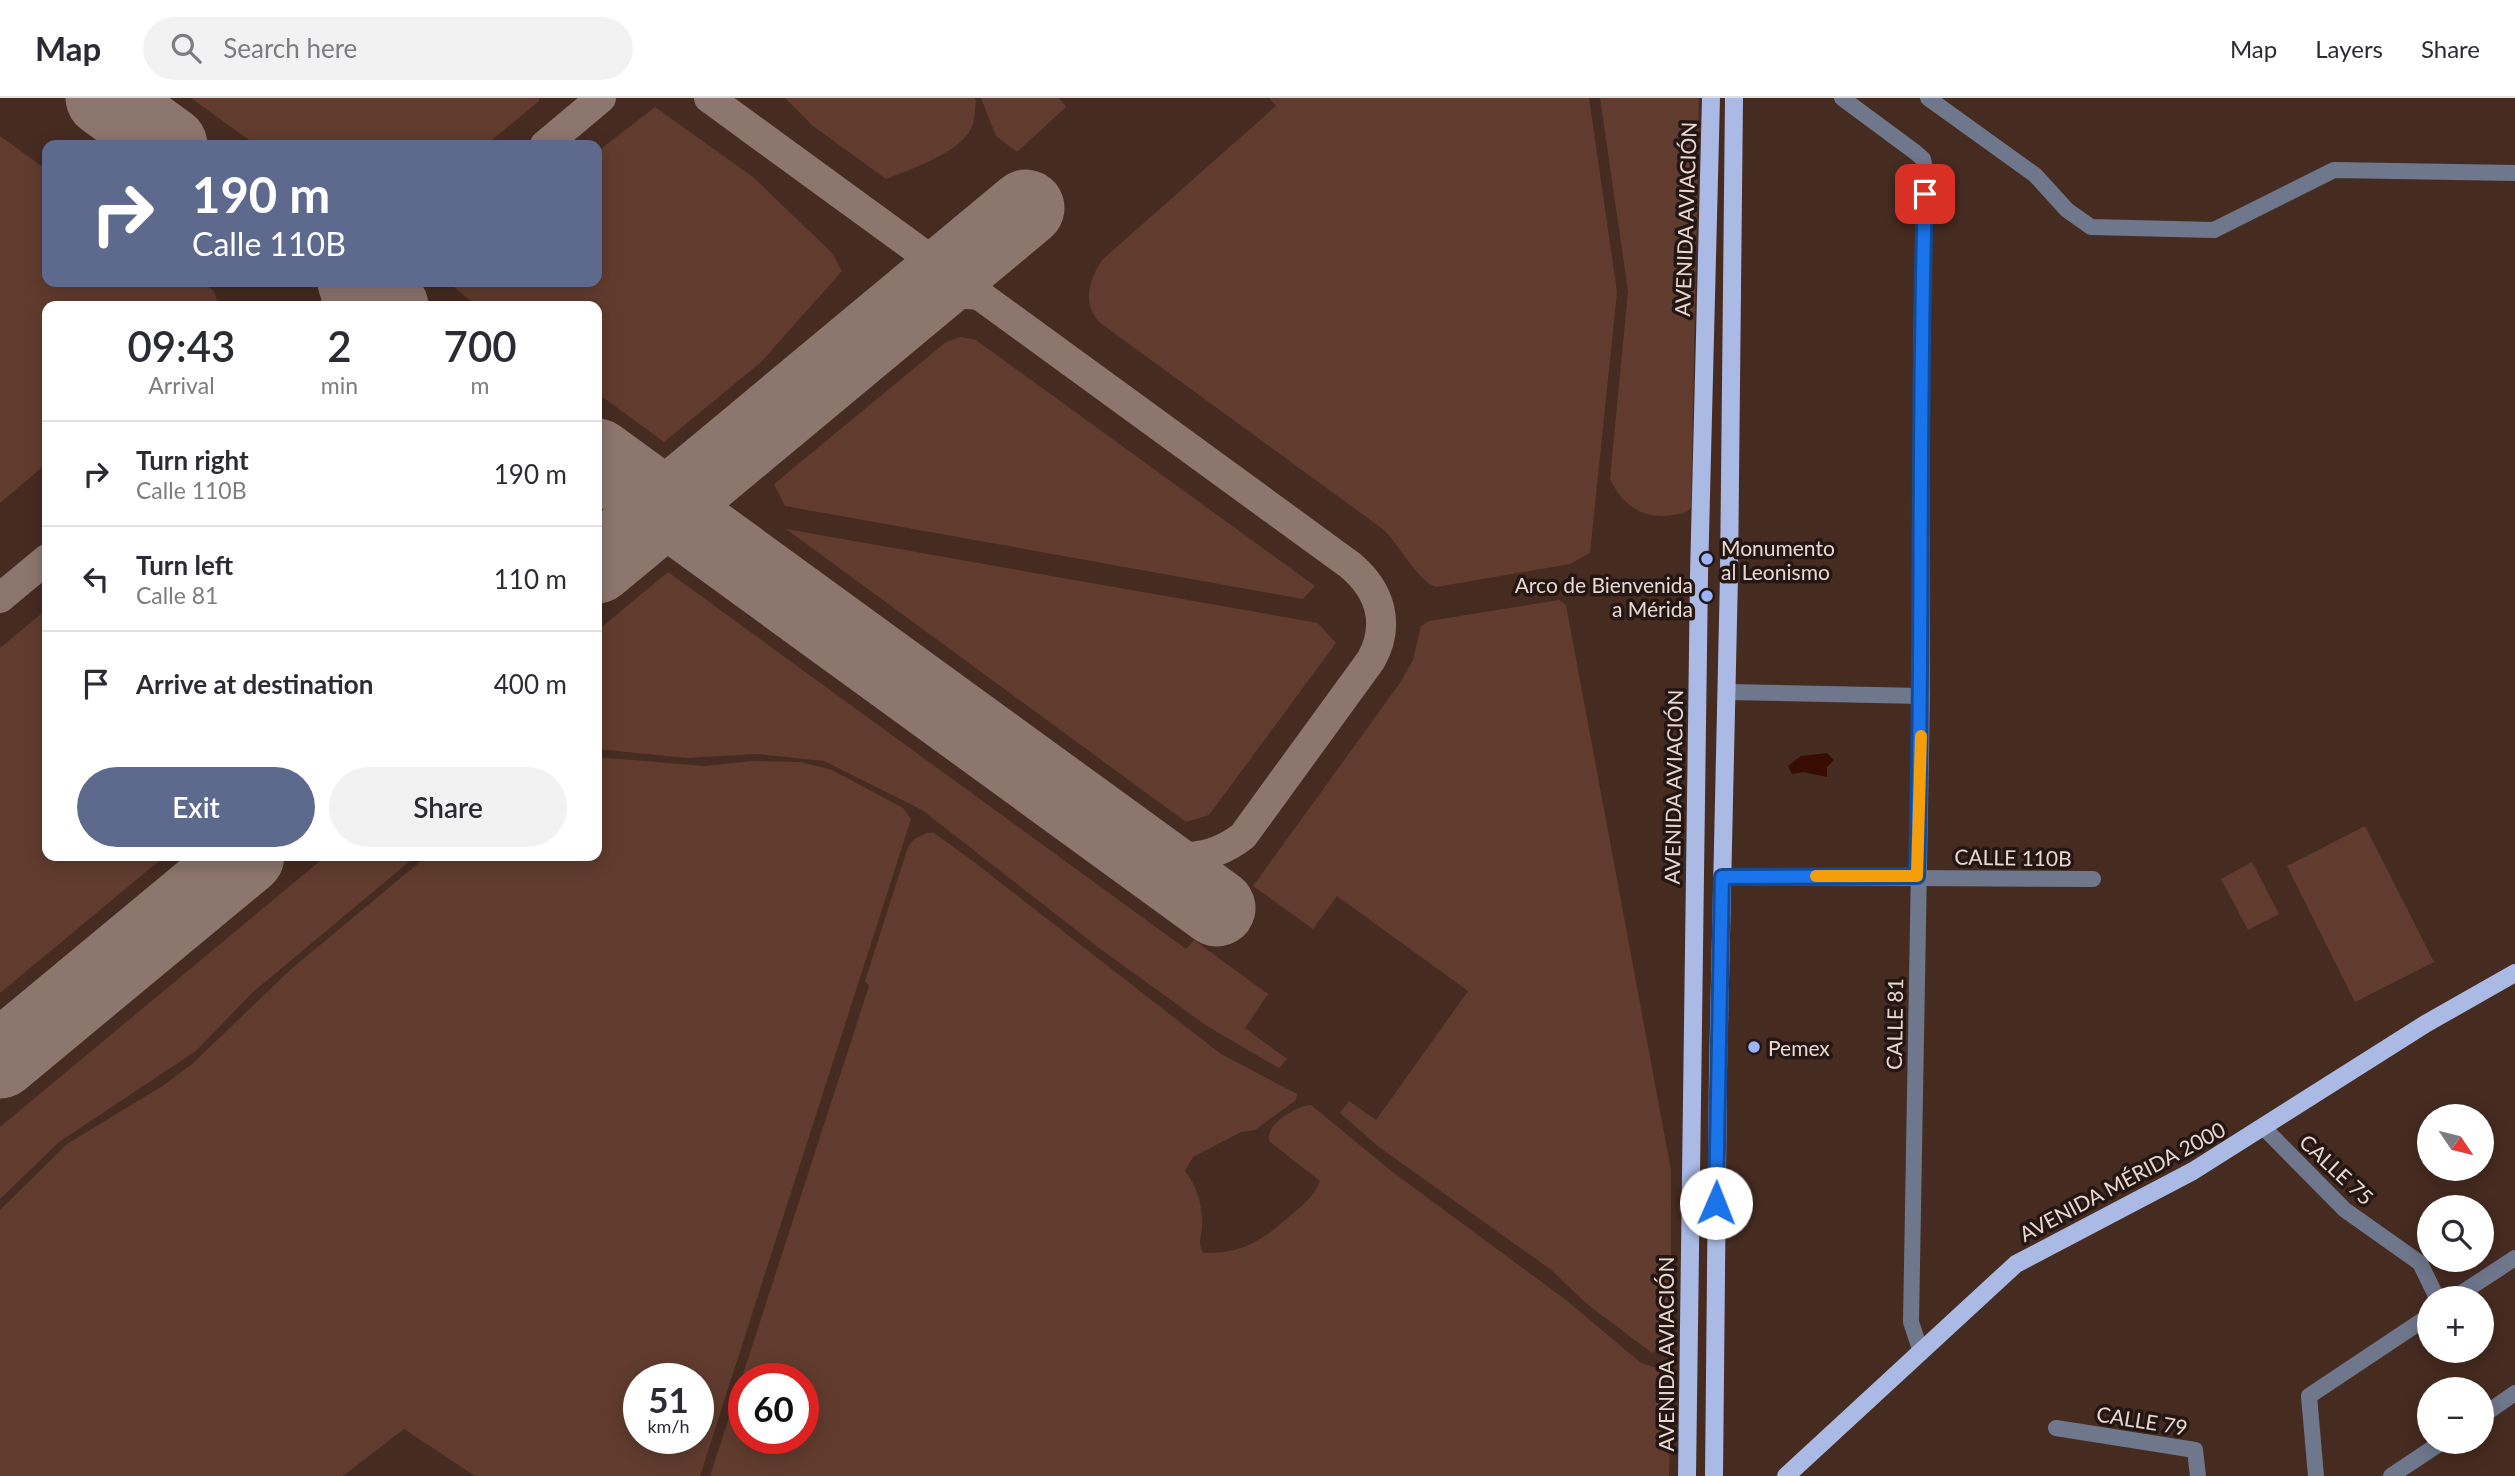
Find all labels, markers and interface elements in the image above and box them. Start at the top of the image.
search box [143,17,633,80]
text: Map [35,28,101,68]
icon: search [167,29,205,67]
text: Search here [223,32,357,64]
text: Map [2230,34,2277,63]
text: Layers [2315,34,2383,63]
text: Share [2421,34,2480,63]
street label: AVENIDA AVIACIÓN [1669,121,1701,317]
pin [1895,164,1955,224]
text: 190 m [192,165,330,223]
icon: right [77,168,168,259]
icon: arrive [1906,175,1944,213]
text: Calle 110B [192,224,346,263]
text: 09:43 [127,321,235,371]
text: 2 [327,321,352,371]
text: 700 [444,321,517,371]
text: Arrival [148,371,215,399]
text: min [321,371,358,399]
text: m [471,371,490,399]
text: Turn right [136,444,249,476]
icon: right [77,455,115,493]
text: 190 m [494,458,567,490]
text: Calle 110B [136,476,247,504]
place label: Monumento al Leonismo [1721,535,1835,584]
text: Turn left [136,549,233,581]
marker: Monumento al Leonismo [1699,551,1715,567]
icon: left [77,560,115,598]
text: 110 m [494,563,567,595]
place label: Arco de Bienvenida a Mérida [1515,572,1693,621]
text: Calle 81 [136,581,218,609]
marker: Arco de Bienvenida a Mérida [1699,588,1715,604]
icon: arrive [77,665,115,703]
text: Arrive at destination [136,668,373,700]
text: 400 m [494,668,567,700]
street label: AVENIDA AVIACIÓN [1659,689,1687,885]
button: Exit [77,767,315,847]
button: Share [329,767,567,847]
street label: CALLE 110B [1954,843,2072,871]
street label: CALLE 81 [1881,978,1907,1070]
place label: Pemex [1768,1035,1830,1060]
marker: Pemex [1746,1039,1762,1055]
north arrow [2417,1104,2494,1181]
map controls [2417,1104,2494,1454]
street label: AVENIDA MÉRIDA 2000 [2015,1116,2229,1246]
street label: CALLE 75 [2295,1129,2379,1209]
position arrow [1679,1166,1753,1240]
button: search [2417,1195,2494,1272]
street label: AVENIDA AVIACIÓN [1653,1257,1678,1451]
button: + [2417,1286,2494,1363]
speed limit sign: 60 [728,1363,819,1454]
button: − [2417,1377,2494,1454]
text: 51 [648,1378,689,1420]
street label: CALLE 79 [2095,1400,2189,1440]
text: km/h [647,1415,690,1437]

